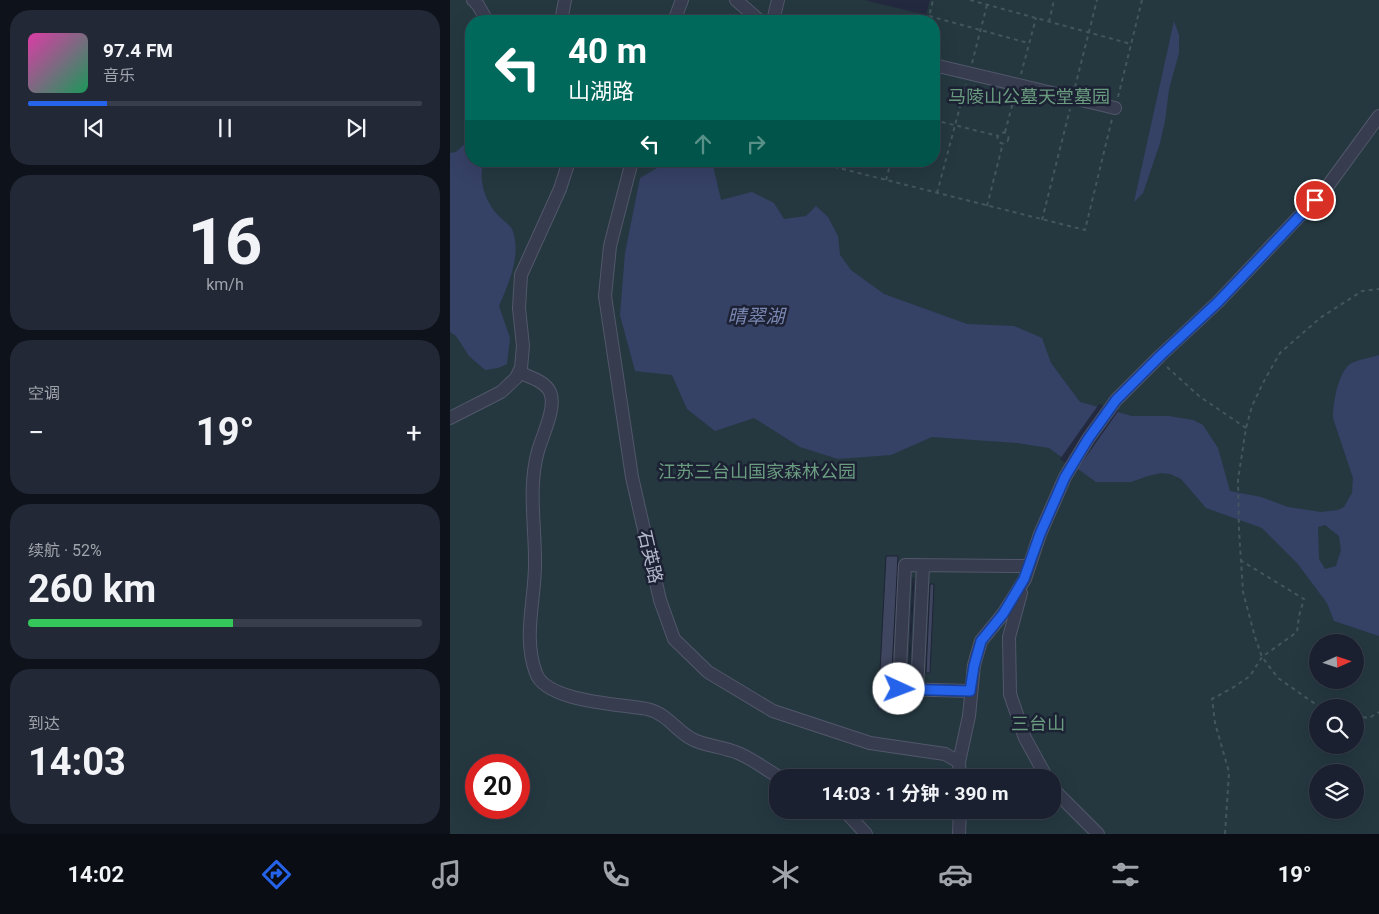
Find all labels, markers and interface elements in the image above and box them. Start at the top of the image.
text: 40 m [568,31,647,72]
icon: left [485,35,550,100]
text: 97.4 FM [103,39,173,62]
text: 音乐 [103,66,135,85]
text: 山湖路 [568,79,634,104]
park label: 马陵山公墓天堂墓园 [948,86,1110,107]
icon: previous [80,114,108,142]
icon: pause [211,114,239,142]
icon: next [342,114,370,142]
icon: left [636,130,664,158]
icon: ahead [689,130,717,158]
icon: right [742,130,770,158]
pin [1294,179,1336,221]
icon: arrive [1301,186,1329,214]
text: 16 [188,204,262,280]
text: km/h [206,275,244,294]
water label: 晴翠湖 [727,305,787,328]
text: 空调 [28,384,60,403]
text: 19° [196,410,254,454]
text: − [28,416,44,449]
text: + [406,416,422,449]
park label: 江苏三台山国家森林公园 [658,461,856,482]
street label: 石英路 [634,528,667,586]
text: 续航 · 52% [28,541,102,560]
text: 260 km [28,567,156,611]
north arrow [1309,634,1364,689]
map controls [1309,634,1364,819]
position arrow [872,662,924,714]
button: search [1309,699,1364,754]
park label: 三台山 [1011,713,1065,734]
text: 到达 [28,714,60,733]
text: 14:03 [28,740,126,784]
speed limit sign: 20 [465,754,530,819]
button: layers [1309,764,1364,819]
text: 14:03 · 1 分钟 · 390 m [822,782,1008,805]
icon: directions [259,857,294,892]
icon: music [429,857,464,892]
icon: phone [598,857,633,892]
icon: climate [768,857,803,892]
icon: car [938,857,973,892]
icon: filters [1108,857,1143,892]
text: 14:02 [67,862,124,887]
text: 19° [1278,862,1311,887]

